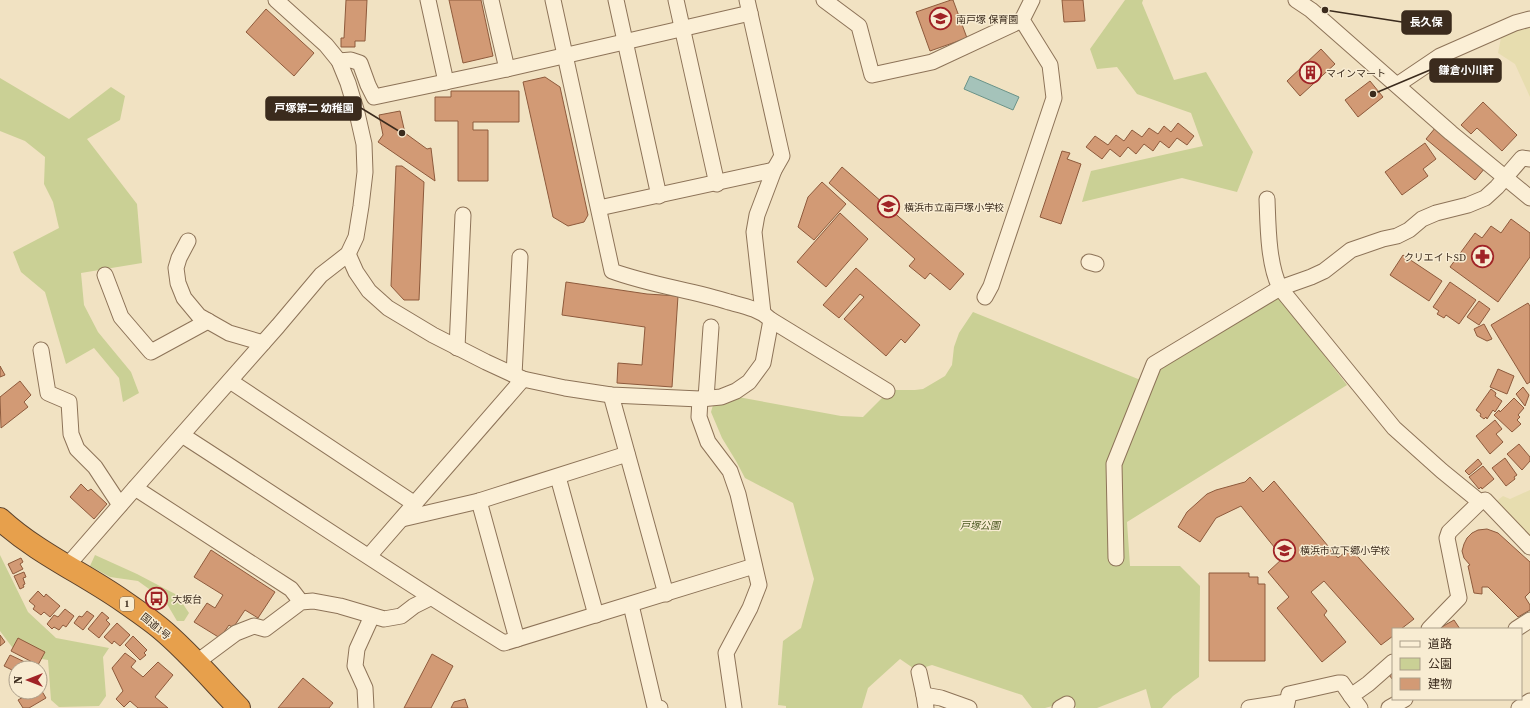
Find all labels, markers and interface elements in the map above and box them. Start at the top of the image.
school or university icon: 南戸塚 保育園 [928,6,954,32]
callout: 長久保 [1402,11,1451,34]
place label: 南戸塚 保育園 [956,13,1018,26]
text: 長久保 [1410,15,1443,30]
callout: 鎌倉小川軒 [1430,59,1501,82]
building icon: マインマート [1298,60,1324,86]
text: 鎌倉小川軒 [1439,63,1494,78]
place label: マインマート [1326,67,1386,80]
callout: 戸塚第二 幼稚園 [266,97,361,120]
text: 戸塚第二 幼稚園 [274,101,354,116]
school or university icon: 横浜市立南戸塚小学校 [876,194,902,220]
place label: 横浜市立南戸塚小学校 [904,201,1004,214]
pharmacy icon: クリエイトSD [1469,244,1495,270]
place label: クリエイトSD [1404,251,1466,264]
park label: 戸塚公園 [960,519,1002,532]
school or university icon: 横浜市立下郷小学校 [1271,537,1297,563]
place label: 横浜市立下郷小学校 [1300,544,1390,557]
bus stop icon: 大坂台 [143,586,169,612]
place label: 大坂台 [172,593,202,606]
road number: 1 [120,597,134,611]
street label: 国道1号 [138,610,173,642]
legend [1392,628,1522,700]
text: 道路 [1428,636,1452,652]
text: 公園 [1428,656,1452,672]
north arrow [8,660,48,700]
text: N [11,676,26,684]
text: 建物 [1428,676,1452,692]

